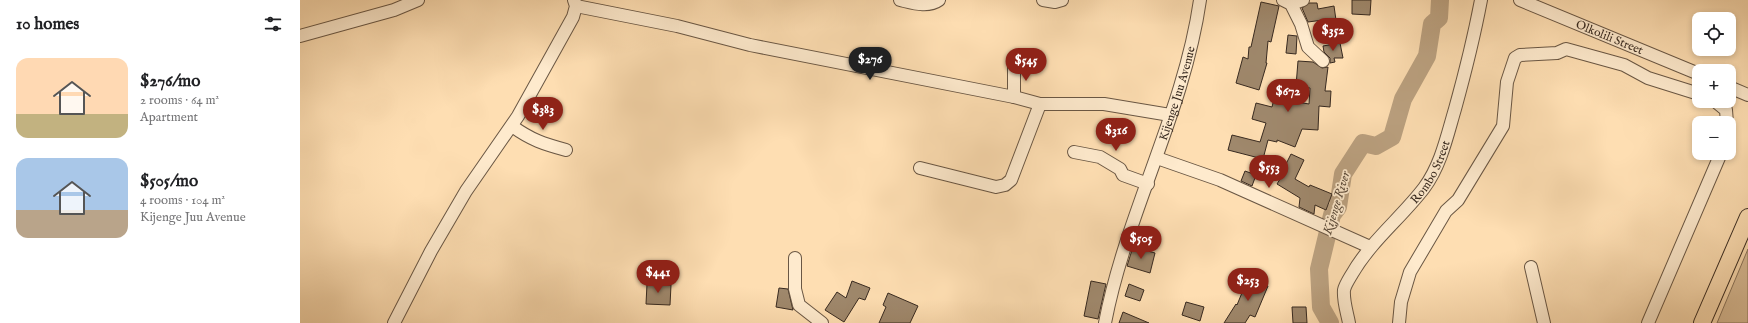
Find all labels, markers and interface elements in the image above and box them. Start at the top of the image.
map controls [1692,12,1736,160]
button: locate [1692,12,1736,56]
icon: filters [262,13,284,35]
text: 10 homes [16,14,79,35]
street label: Olkolili Street [1574,16,1646,58]
pin: $352 [1309,18,1357,52]
text: $352 [1322,22,1344,39]
street label: Kijenge Juu Avenue [1155,44,1198,142]
pin: $276 [846,47,894,81]
pin: $545 [1002,48,1050,82]
text: $276 [858,51,882,68]
text: $545 [1015,52,1037,69]
button: + [1692,64,1736,108]
text: $276/mo [140,71,200,92]
icon: home [48,74,96,122]
pin: $672 [1264,79,1312,113]
text: $672 [1276,83,1300,100]
text: 2 rooms · 64 m² [140,92,219,109]
pin: $383 [519,97,567,131]
text: $383 [532,101,554,118]
text: Apartment [140,109,198,126]
button: − [1692,116,1736,160]
pin: $316 [1092,118,1140,152]
text: $316 [1105,122,1127,139]
street label: Rombo Street [1407,139,1453,207]
pin: $553 [1245,155,1293,189]
text: $553 [1258,159,1280,176]
water label: Kijenge River [1319,169,1356,238]
text: $505/mo [140,171,198,192]
icon: home [48,174,96,222]
text: 4 rooms · 104 m² [140,192,225,209]
text: Kijenge Juu Avenue [140,209,246,226]
pin: $505 [1117,226,1165,260]
text: $505 [1130,230,1152,247]
pin: $441 [634,260,682,294]
text: $441 [646,264,670,281]
pin: $253 [1224,268,1272,302]
text: $253 [1237,272,1259,289]

